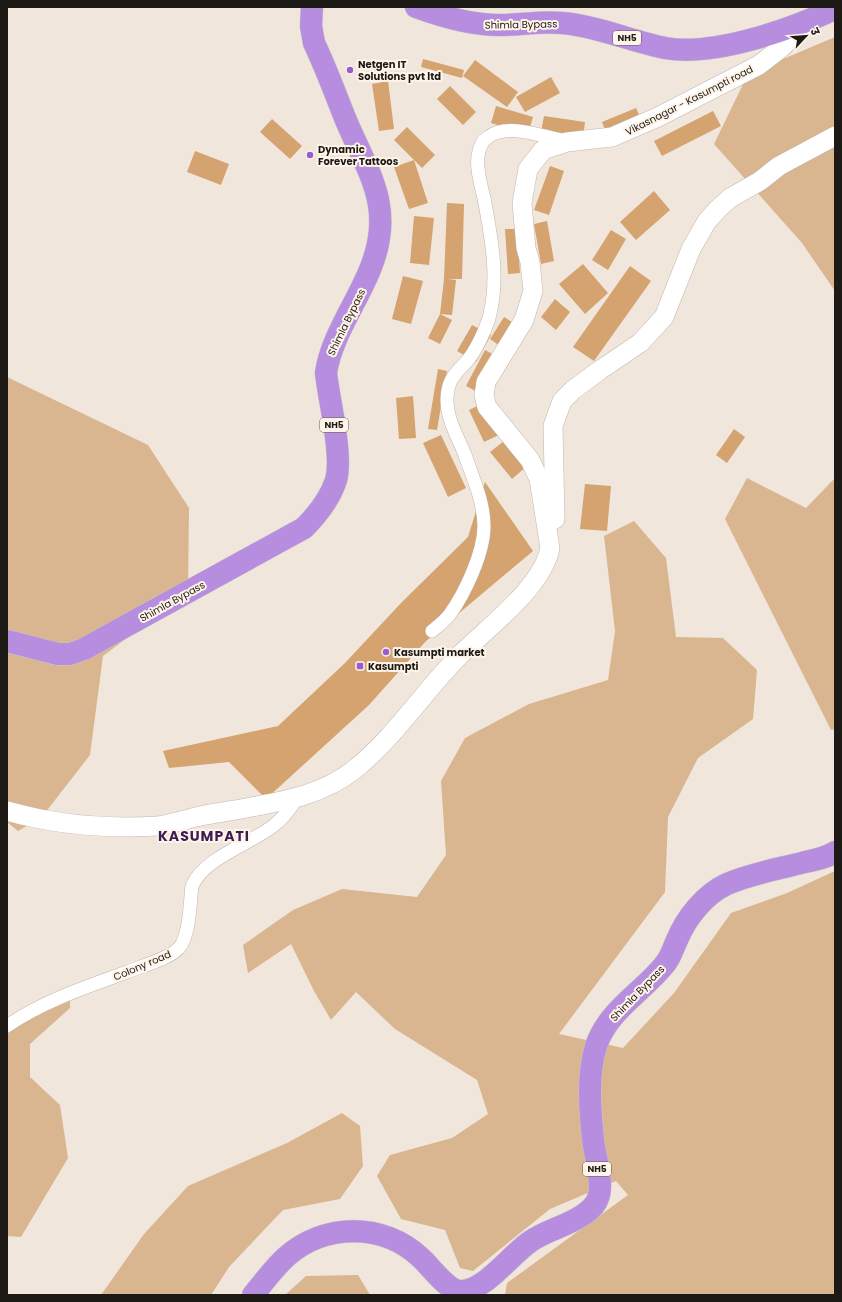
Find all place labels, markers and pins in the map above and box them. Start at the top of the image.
place label: Netgen IT Solutions pvt ltd [358,57,441,84]
marker: Netgen IT Solutions pvt ltd [345,65,355,75]
place label: Dynamic Forever Tattoos [318,142,399,169]
marker: Dynamic Forever Tattoos [305,150,315,160]
place label: Kasumpti market [394,645,485,660]
marker: Kasumpti market [381,647,391,657]
place label: Kasumpti [368,659,419,674]
marker: Kasumpti [355,661,365,671]

